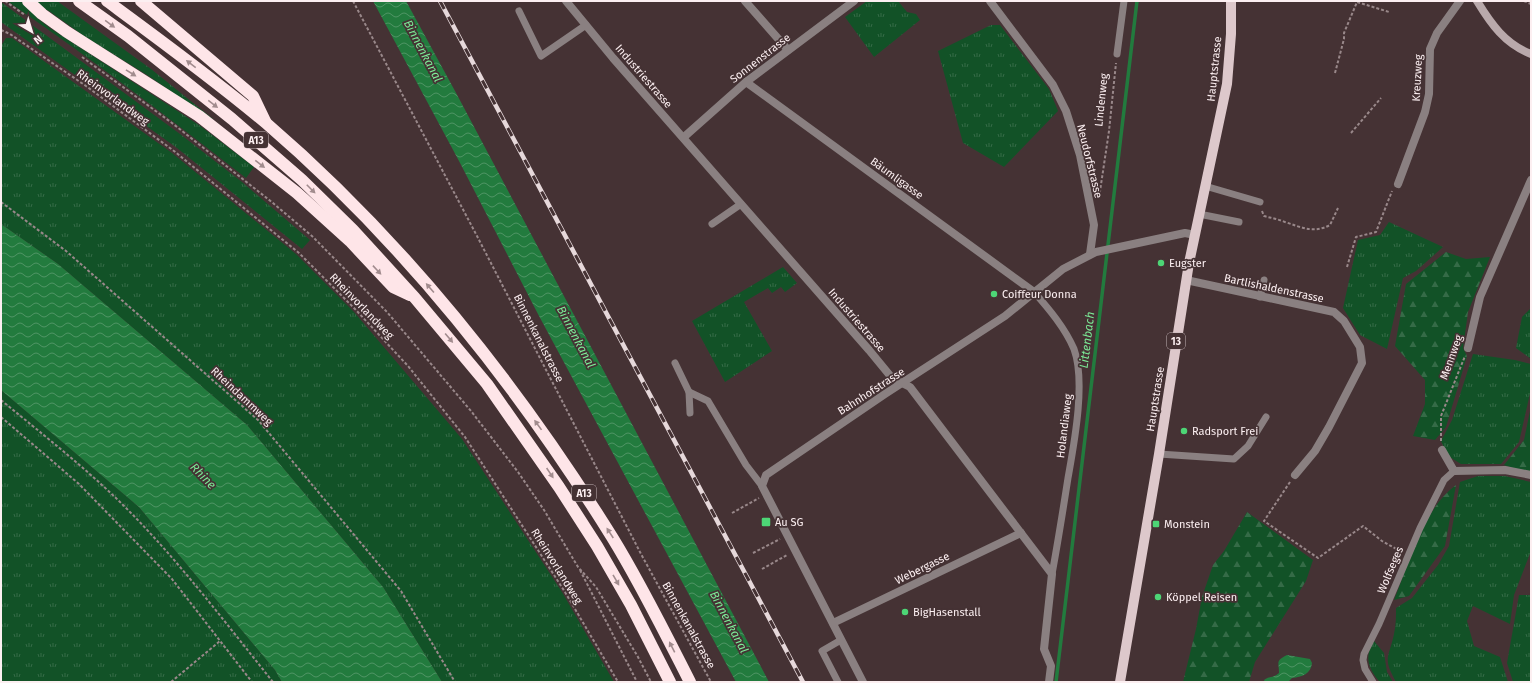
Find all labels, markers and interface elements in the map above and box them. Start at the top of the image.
north arrow [12,12,52,52]
water label: Binnenkanal [401,18,445,84]
one-way arrow [105,20,116,28]
street label: Sonnenstrasse [728,31,793,86]
text: N [31,32,45,47]
street label: Hauptstrasse [1205,36,1224,102]
street label: Industriestrasse [612,42,675,111]
street label: Kreuzweg [1410,54,1425,102]
one-way arrow [185,60,196,68]
street label: Rheinvorlandweg [74,67,152,128]
one-way arrow [126,70,137,77]
street label: Lindenweg [1092,72,1111,127]
one-way arrow [207,99,218,108]
street label: Neudorfstrasse [1074,123,1105,199]
road number: A13 [244,132,268,148]
street label: Bäumligasse [868,155,926,202]
one-way arrow [255,160,266,169]
one-way arrow [306,184,316,194]
place label: Eugster [1169,257,1207,270]
marker: Eugster [1156,258,1166,268]
one-way arrow [372,265,381,275]
street label: Rheinvorlandweg [327,271,397,342]
street label: Bartlishaldenstrasse [1223,272,1325,305]
one-way arrow [426,284,435,293]
street label: Industriestrasse [825,286,888,355]
place label: Coiffeur Donna [1002,288,1077,301]
marker: Coiffeur Donna [989,289,999,299]
street label: Binnenkanalstrasse [511,292,566,384]
water label: Binnenkanal [554,304,598,370]
water label: Littenbach [1077,311,1097,369]
one-way arrow [445,333,454,344]
road number: 13 [1167,333,1185,349]
street label: Mennweg [1437,333,1466,381]
street label: Rheindammweg [208,364,275,428]
street label: Bahnhofstrasse [835,365,907,418]
street label: Hauptstrasse [1144,366,1167,432]
street label: Holandiaweg [1054,393,1075,459]
one-way arrow [534,420,542,431]
place label: Radsport Frei [1192,425,1258,438]
marker: Radsport Frei [1179,426,1189,436]
water label: Rhine [187,460,219,492]
one-way arrow [546,468,554,479]
road number: A13 [572,485,596,501]
marker: Au SG [760,516,772,528]
place label: Au SG [775,516,804,529]
place label: Monstein [1164,518,1210,531]
marker: Monstein [1151,519,1161,529]
street label: Rheinvorlandweg [528,526,585,607]
one-way arrow [606,528,614,538]
street label: Wolfseges [1375,545,1406,596]
street label: Webergasse [893,550,952,587]
one-way arrow [613,574,620,586]
street label: Binnenkanalstrasse [659,580,718,671]
water label: Binnenkanal [707,589,751,655]
place label: Köppel Reisen [1166,591,1237,604]
marker: Köppel Reisen [1153,592,1163,602]
place label: BigHasenstall [913,606,981,619]
marker: BigHasenstall [900,607,910,617]
one-way arrow [669,642,675,653]

